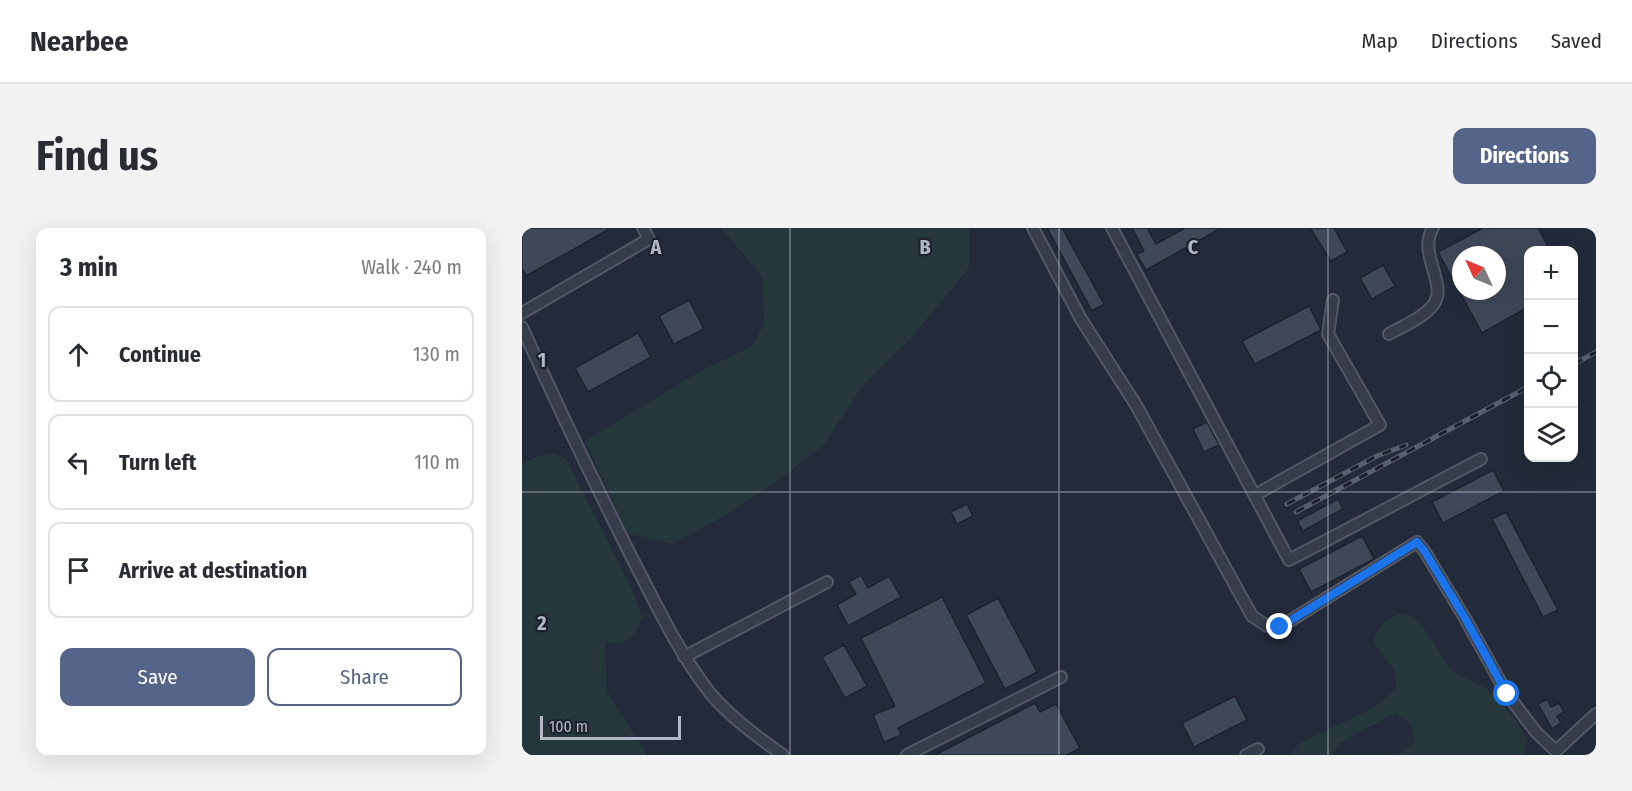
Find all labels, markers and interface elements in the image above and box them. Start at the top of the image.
text: Nearbee [30,25,129,58]
text: Map [1361,28,1398,54]
text: Directions [1431,28,1518,54]
text: Saved [1551,28,1602,54]
button: Directions [1453,128,1596,184]
text: Find us [36,131,158,181]
text: A [650,235,663,259]
text: B [919,235,931,259]
text: C [1188,235,1199,259]
north arrow [1452,246,1506,300]
map controls [1524,246,1578,462]
button: + [1524,246,1578,300]
text: 3 min [60,252,118,283]
text: Walk · 240 m [361,255,462,279]
button: − [1524,300,1578,354]
icon: ahead [62,338,95,371]
text: Continue [119,341,201,368]
text: 130 m [413,342,460,366]
text: 1 [538,348,546,372]
button: locate [1524,354,1578,408]
button: layers [1524,408,1578,462]
icon: left [62,446,95,479]
text: Turn left [119,449,197,476]
text: 110 m [414,450,460,474]
icon: arrive [62,554,95,587]
text: Arrive at destination [119,557,307,584]
text: 2 [536,611,547,635]
route end [1266,613,1292,639]
button: Save [60,648,255,706]
button: Share [267,648,462,706]
route start [1493,680,1519,706]
scale bar [540,713,681,741]
text: 100 m [549,717,588,736]

